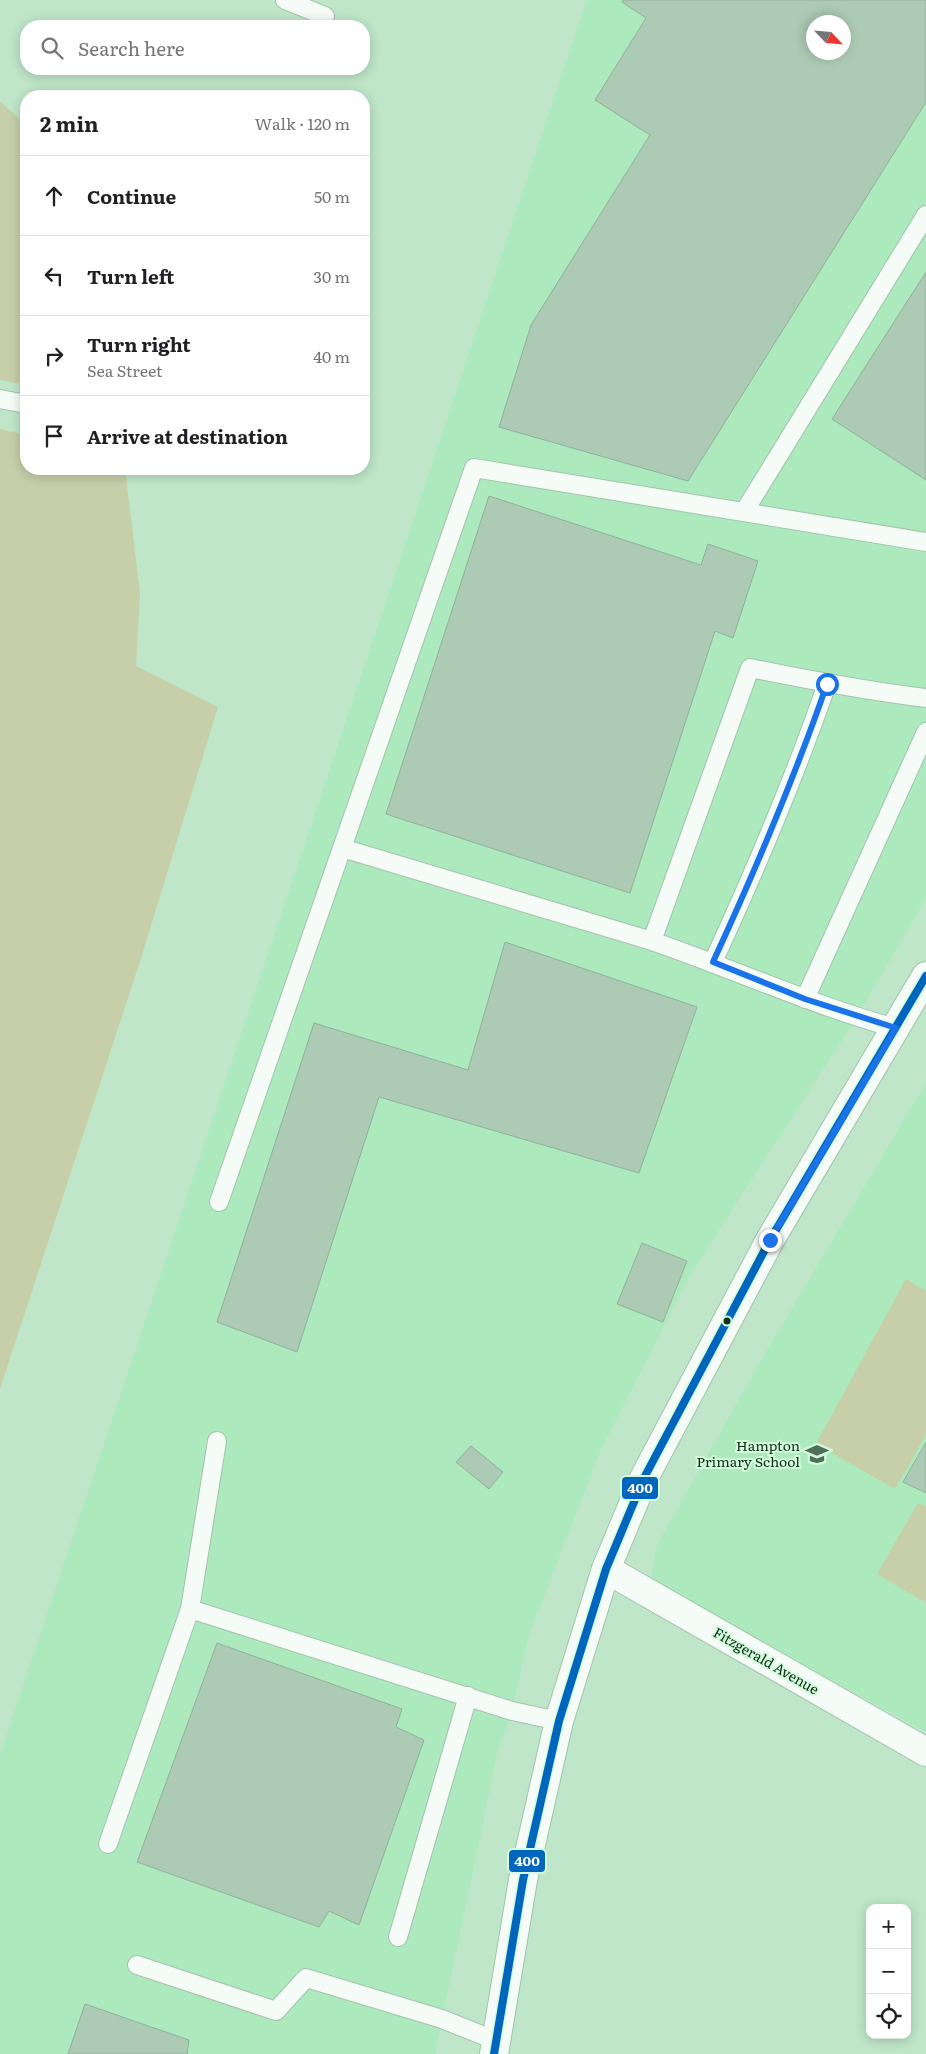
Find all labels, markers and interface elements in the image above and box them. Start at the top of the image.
north arrow [806,15,851,60]
search box [20,20,370,75]
icon: search [38,34,66,62]
text: Search here [78,34,185,62]
text: 2 min [40,107,99,138]
text: Walk · 120 m [255,111,350,135]
icon: ahead [40,182,68,210]
text: Continue [87,182,176,210]
text: 50 m [314,184,350,208]
icon: left [40,262,68,290]
text: Turn left [87,262,174,290]
text: 30 m [313,264,350,288]
text: Turn right [87,330,191,358]
icon: right [40,342,68,370]
text: 40 m [313,344,350,368]
text: Sea Street [87,358,162,382]
icon: arrive [40,422,68,450]
text: Arrive at destination [87,422,288,450]
route start [816,673,839,696]
route end [759,1229,782,1252]
unlabelled marker [722,1316,732,1326]
place label: Hampton Primary School [696,1435,800,1471]
school or university icon: Hampton Primary School [804,1441,830,1467]
line badge: 400 [621,1476,659,1500]
text: 400 [627,1477,653,1497]
street label: Fitzgerald Avenue [710,1622,823,1699]
line badge: 400 [508,1849,546,1873]
text: 400 [514,1850,540,1870]
map controls [866,1904,911,2039]
button: + [866,1904,911,1949]
button: − [866,1949,911,1994]
button: locate [866,1994,911,2039]

